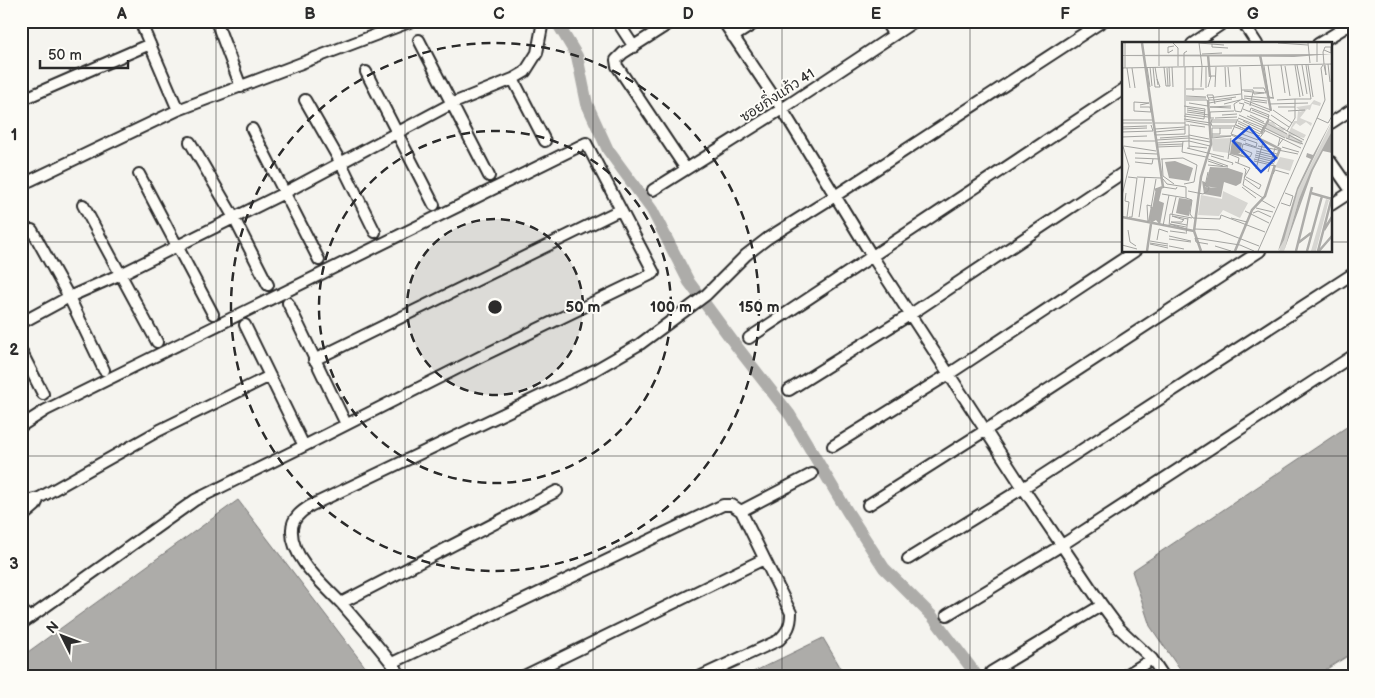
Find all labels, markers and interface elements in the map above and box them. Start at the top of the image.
text: A [116,5,127,24]
text: B [304,5,316,24]
text: C [493,5,505,24]
text: D [682,5,694,24]
text: E [871,5,881,24]
text: F [1060,5,1070,24]
text: G [1247,5,1259,24]
scale bar [40,38,128,70]
inset map [1122,42,1332,252]
text: 50 m [48,46,82,65]
street label: ซอยกิ่งแก้ว 41 [734,61,818,126]
text: 1 [11,126,17,145]
centre of rings [486,298,504,316]
text: 50 m [566,298,601,317]
text: 100 m [650,298,692,317]
text: 150 m [738,298,780,317]
text: 2 [9,341,19,360]
text: 3 [9,555,19,574]
north arrow [38,610,88,660]
text: N [43,618,63,637]

